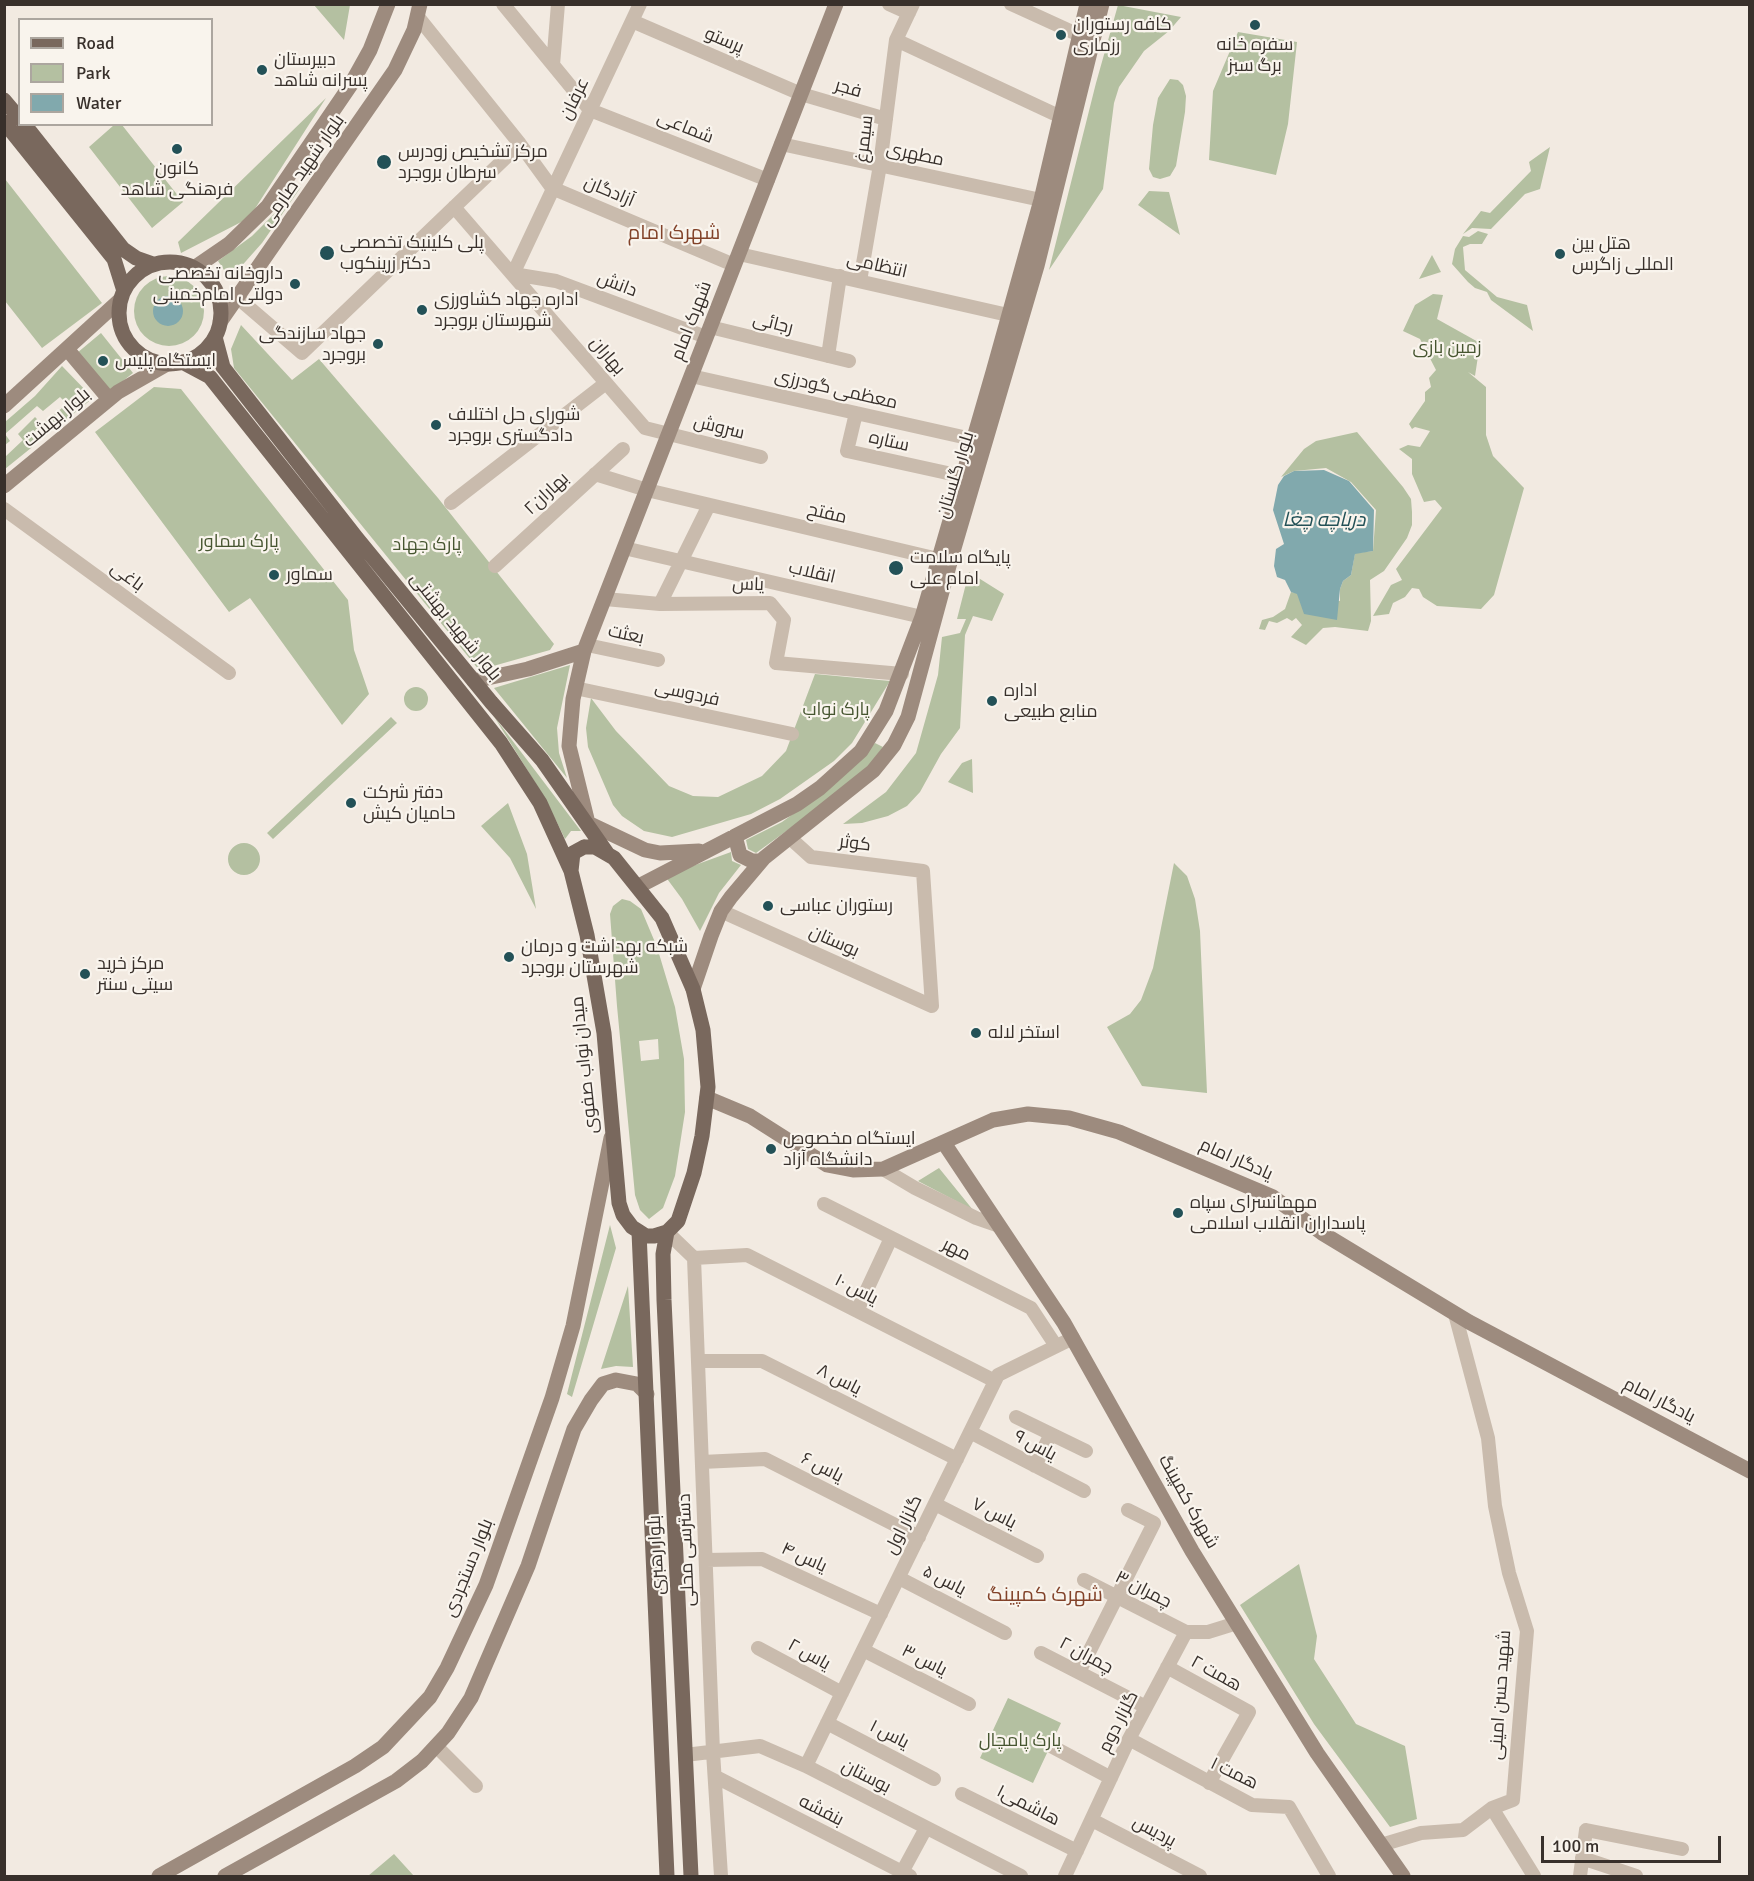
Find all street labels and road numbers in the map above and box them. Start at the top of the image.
street label: پرستو [701,23,747,59]
street label: عرفان [556,74,594,124]
street label: فجر [832,75,864,103]
street label: شماعی [654,107,716,149]
street label: بلوار شهید صارمی [256,111,350,231]
street label: سیمرغ [851,114,879,164]
street label: مطهری [884,138,946,172]
street label: آزادگان [581,172,637,212]
street label: انتظامی [845,249,909,283]
street label: دانش [594,268,640,302]
street label: شهرک امام [667,278,717,364]
street label: رجائی [751,309,795,339]
street label: بهاران [585,332,629,380]
street label: معظمی گودرزی [773,365,899,415]
street label: بلوار بهشت [19,384,95,452]
street label: سروش [691,411,747,445]
street label: ستاره [867,427,911,457]
street label: بلوار گلستان [933,429,979,521]
street label: بهاران۲ [520,468,574,520]
street label: مفتح [805,499,849,529]
street label: باغی [106,557,148,597]
street label: انقلاب [786,557,838,589]
street label: بلوار شهید بهشتی [405,568,505,686]
street label: یاس [732,574,764,596]
street label: بعثت [606,621,646,649]
street label: فردوسی [653,677,721,711]
street label: کوثر [838,831,872,857]
street label: بوستان [806,921,862,963]
street label: میدان نواب صفوی [567,995,603,1135]
street label: یادگار امام [1196,1134,1276,1186]
street label: مهر [938,1234,974,1266]
street label: یاس ۱۰ [831,1270,881,1310]
street label: یاس ۸ [813,1360,865,1400]
street label: یادگار امام [1619,1374,1699,1428]
street label: یاس ۹ [1010,1426,1060,1466]
street label: یاس ۶ [797,1448,847,1488]
street label: شهرک کمپینگ [1153,1451,1223,1553]
street label: گلزار اول [880,1492,928,1558]
street label: دسترسی محلی [674,1493,700,1607]
street label: یاس ۷ [968,1494,1020,1534]
street label: بلوار رهبری [644,1514,670,1596]
street label: بلوار دستجردی [439,1516,499,1620]
street label: یاس ۴ [778,1538,830,1578]
street label: یاس ۵ [919,1561,969,1601]
street label: چمران ۳ [1111,1567,1175,1613]
street label: شهید حسن امینی [1486,1629,1516,1761]
street label: چمران ۲ [1055,1633,1117,1679]
street label: یاس ۲ [784,1635,834,1675]
street label: یاس ۳ [898,1640,950,1682]
street label: همت ۲ [1187,1651,1245,1697]
street label: گلزار دوم [1094,1688,1144,1756]
street label: یاس ۱ [866,1716,912,1754]
street label: همت ۱ [1206,1753,1262,1795]
street label: بوستان [838,1755,894,1799]
street label: هاشمی۱ [993,1781,1063,1831]
street label: بنفشه [795,1791,847,1831]
street label: پردیس [1129,1812,1179,1852]

